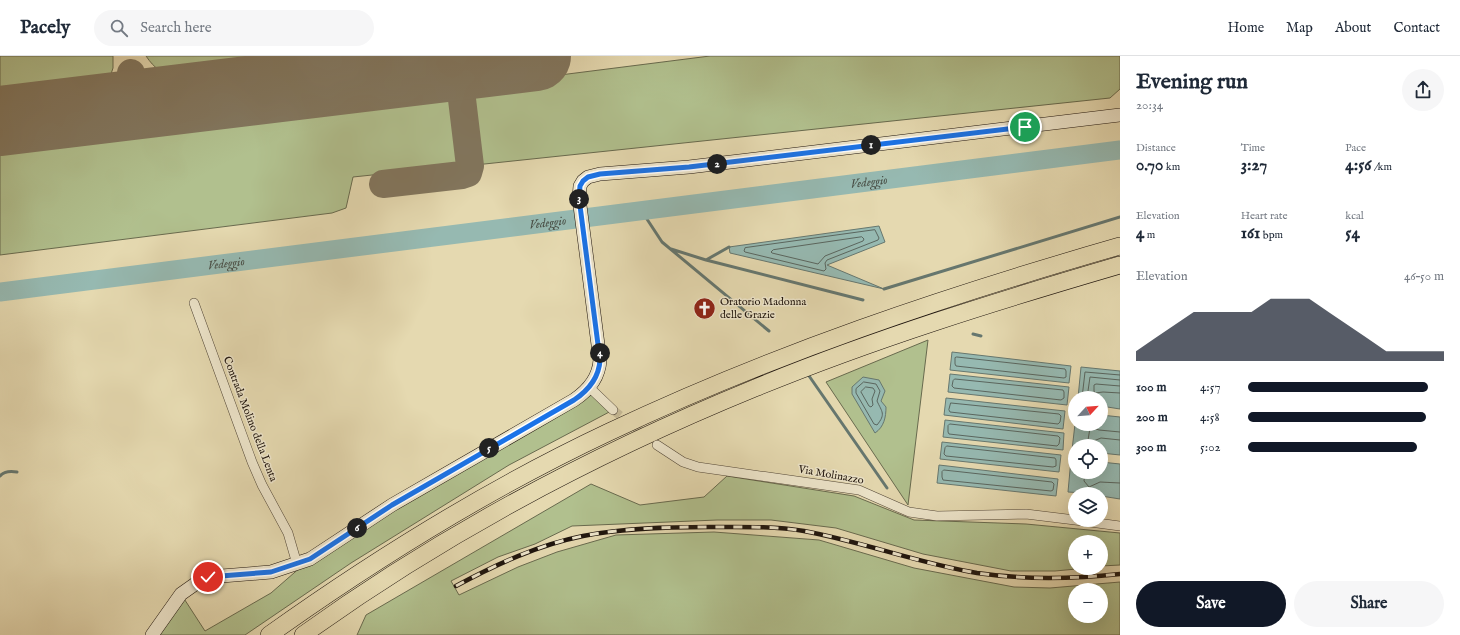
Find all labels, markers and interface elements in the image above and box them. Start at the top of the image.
search box [94,10,374,46]
text: Pacely [20,16,70,40]
icon: search [108,17,130,39]
text: Search here [140,18,212,37]
text: Home [1228,19,1264,37]
text: Map [1286,19,1313,37]
text: About [1335,19,1371,37]
text: Contact [1393,19,1440,37]
text: Evening run [1136,68,1248,96]
button: share [1402,69,1444,111]
text: 20:34 [1136,97,1163,114]
pin [1008,110,1042,144]
icon: arrive [1014,116,1036,138]
pin: 1 [861,135,881,155]
text: 1 [869,138,873,152]
text: Distance [1136,141,1176,155]
text: Time [1241,141,1265,155]
text: Pace [1345,141,1366,155]
pin: 2 [707,154,727,174]
text: 0.70 [1136,155,1163,176]
text: 3:27 [1241,155,1267,176]
text: 4:56 [1345,155,1371,176]
text: 2 [714,157,720,171]
text: km [1163,160,1180,174]
text: /km [1371,160,1392,174]
water label: Vedeggio [850,172,888,192]
pin: 3 [569,189,589,209]
text: 3 [577,192,581,206]
text: Elevation [1136,209,1180,223]
text: Heart rate [1241,209,1288,223]
text: kcal [1345,209,1364,223]
water label: Vedeggio [528,213,567,232]
text: 4 [1136,223,1144,244]
text: 161 [1241,223,1260,244]
text: 54 [1345,223,1360,244]
text: m [1144,228,1155,242]
text: bpm [1260,228,1283,242]
water label: Vedeggio [207,254,246,273]
text: Elevation [1136,268,1188,285]
text: 46–50 m [1404,268,1444,285]
church icon: Oratorio Madonna delle Grazie [691,295,717,321]
place label: Oratorio Madonna delle Grazie [720,295,806,322]
pin: 4 [590,343,610,363]
text: 4 [597,346,603,360]
street label: Contrada Molino della Lenta [220,354,280,484]
text: 100 m [1136,379,1166,396]
text: 4:57 [1200,379,1221,396]
north arrow [1068,391,1108,431]
map controls [1068,391,1108,623]
text: 200 m [1136,409,1168,426]
text: 4:58 [1200,409,1220,426]
pin: 5 [479,438,499,458]
button: locate [1068,439,1108,479]
text: 300 m [1136,439,1167,456]
text: 5:02 [1200,439,1221,456]
text: 5 [487,441,491,455]
street label: Via Molinazzo [796,462,865,488]
button: layers [1068,487,1108,527]
pin: 6 [347,518,367,538]
text: 6 [355,521,359,535]
button: + [1068,535,1108,575]
pin [191,560,225,594]
icon: check [197,566,219,588]
button: Save [1136,581,1286,627]
button: Share [1294,581,1444,627]
button: − [1068,583,1108,623]

